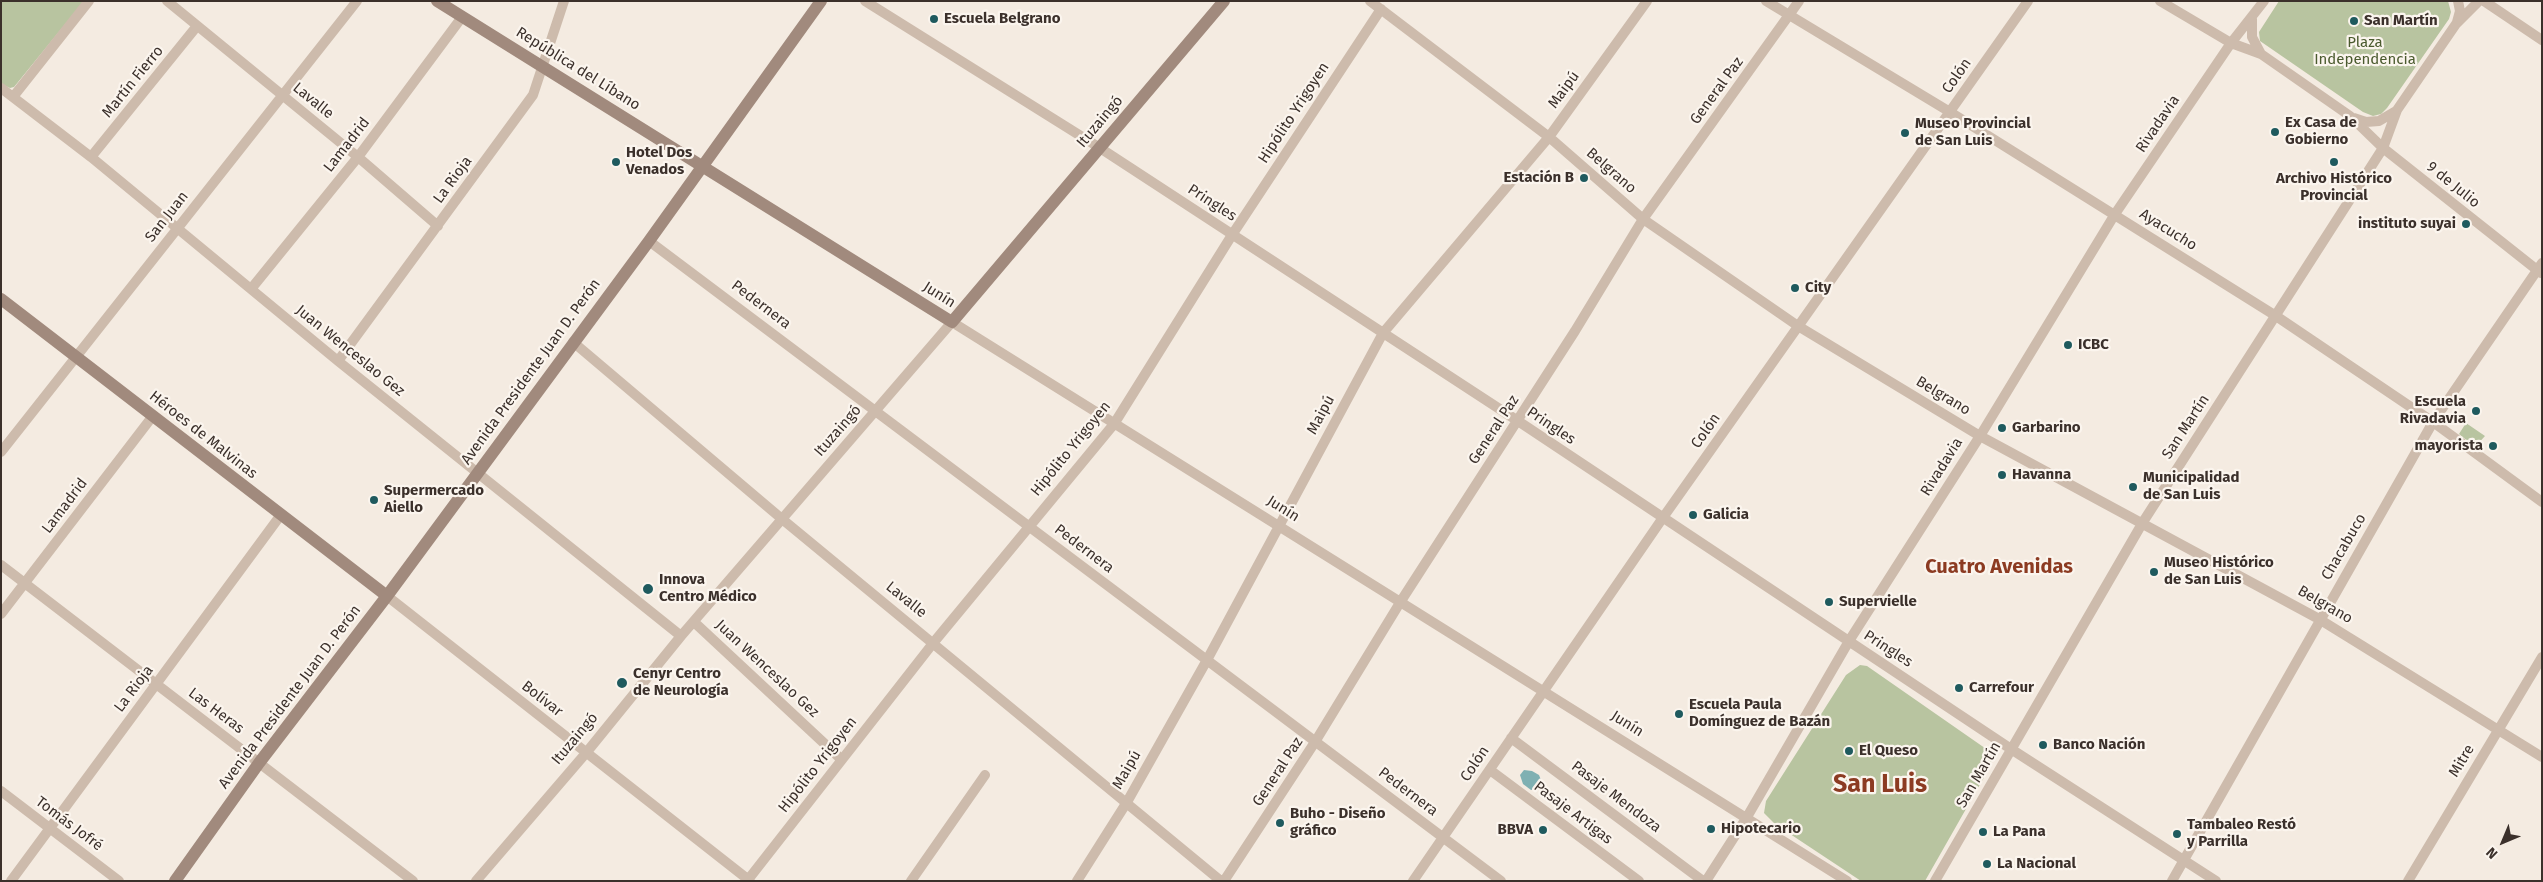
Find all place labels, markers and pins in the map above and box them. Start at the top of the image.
place label: Escuela Belgrano [944,10,1060,28]
place label: San Martín [2364,12,2438,30]
marker: Escuela Belgrano [928,13,940,25]
marker: San Martín [2348,15,2360,27]
place label: Ex Casa de Gobierno [2285,114,2357,149]
place label: Museo Provincial de San Luis [1915,115,2031,150]
marker: Ex Casa de Gobierno [2269,126,2281,138]
marker: Museo Provincial de San Luis [1899,127,1911,139]
place label: Hotel Dos Venados [626,144,692,179]
marker: Hotel Dos Venados [610,156,622,168]
marker: Archivo Histórico Provincial [2328,156,2340,168]
place label: Estación B [1503,169,1574,187]
place label: Archivo Histórico Provincial [2276,170,2392,205]
marker: Estación B [1578,172,1590,184]
place label: instituto suyai [2358,215,2456,233]
marker: instituto suyai [2460,218,2472,230]
place label: City [1805,279,1831,297]
marker: City [1789,282,1801,294]
place label: ICBC [2078,336,2109,354]
marker: ICBC [2062,339,2074,351]
place label: Escuela Rivadavia [2400,393,2466,428]
marker: Escuela Rivadavia [2470,405,2482,417]
place label: Garbarino [2012,419,2081,437]
marker: Garbarino [1996,422,2008,434]
place label: mayorista [2415,437,2483,455]
marker: mayorista [2487,440,2499,452]
place label: Havanna [2012,466,2071,484]
marker: Havanna [1996,469,2008,481]
place label: Municipalidad de San Luis [2143,469,2239,504]
marker: Municipalidad de San Luis [2127,481,2139,493]
place label: Supermercado Aiello [384,482,484,517]
marker: Supermercado Aiello [368,494,380,506]
place label: Galicia [1703,506,1749,524]
marker: Galicia [1687,509,1699,521]
place label: Museo Histórico de San Luis [2164,554,2274,589]
marker: Museo Histórico de San Luis [2148,566,2160,578]
place label: Innova Centro Médico [659,571,757,606]
marker: Innova Centro Médico [641,582,655,596]
place label: Supervielle [1839,593,1917,611]
marker: Supervielle [1823,596,1835,608]
place label: Cenyr Centro de Neurología [633,665,729,700]
marker: Cenyr Centro de Neurología [615,676,629,690]
place label: Carrefour [1969,679,2034,697]
marker: Carrefour [1953,682,1965,694]
place label: Escuela Paula Domínguez de Bazán [1689,696,1830,731]
marker: Escuela Paula Domínguez de Bazán [1673,708,1685,720]
place label: Banco Nación [2053,736,2145,754]
marker: Banco Nación [2037,739,2049,751]
place label: El Queso [1859,742,1918,760]
marker: El Queso [1843,745,1855,757]
place label: Buho - Diseño gráfico [1290,805,1385,840]
place label: Tambaleo Restó y Parrilla [2187,816,2296,851]
marker: Buho - Diseño gráfico [1274,817,1286,829]
place label: Hipotecario [1721,820,1801,838]
place label: BBVA [1498,821,1533,839]
marker: Hipotecario [1705,823,1717,835]
place label: La Pana [1993,823,2046,841]
marker: BBVA [1537,824,1549,836]
marker: La Pana [1977,826,1989,838]
marker: Tambaleo Restó y Parrilla [2171,828,2183,840]
place label: La Nacional [1997,855,2076,873]
marker: La Nacional [1981,858,1993,870]

